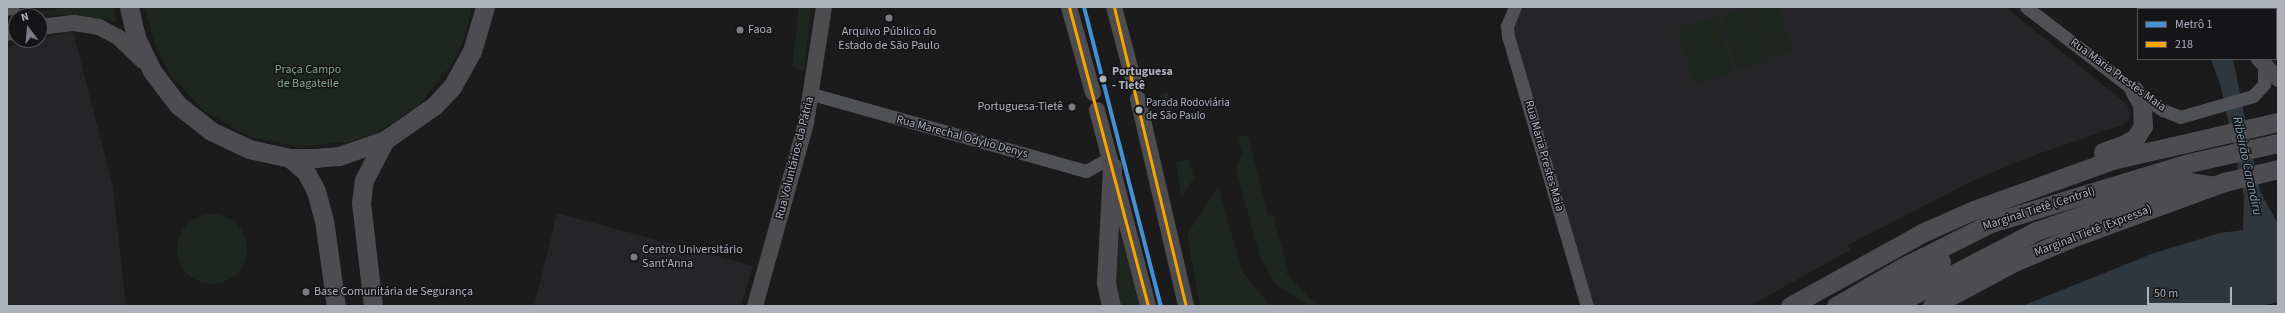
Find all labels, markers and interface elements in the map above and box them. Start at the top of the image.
north arrow [8,8,48,48]
legend [2137,8,2277,60]
text: N [19,9,30,25]
marker: Arquivo Público do Estado de São Paulo [884,13,894,23]
text: Metrô 1 [2175,16,2213,33]
place label: Faoa [748,23,772,37]
marker: Faoa [735,25,745,35]
place label: Arquivo Público do Estado de São Paulo [838,25,940,53]
street label: Rua Maria Prestes Maia [2067,35,2169,115]
text: 218 [2175,36,2193,53]
park label: Praça Campo de Bagatelle [275,63,341,91]
place label: Portuguesa - Tietê [1112,65,1173,93]
marker: Portuguesa - Tietê [1097,73,1109,85]
street label: Rua Voluntários da Pátria [773,95,817,221]
place label: Parada Rodoviária de São Paulo [1146,97,1230,123]
street label: Rua Maria Prestes Maia [1521,99,1567,213]
place label: Portuguesa-Tietê [977,100,1063,114]
marker: Portuguesa-Tietê [1066,101,1078,113]
marker: Parada Rodoviária de São Paulo [1134,105,1144,115]
street label: Rua Marechal Odylio Denys [895,112,1029,162]
water label: Ribeirão Carandiru [2229,115,2265,217]
street label: Marginal Tietê (Central) [1981,184,2097,234]
street label: Marginal Tietê (Expressa) [2032,202,2154,260]
place label: Centro Universitário Sant'Anna [642,243,743,271]
marker: Centro Universitário Sant'Anna [629,252,639,262]
scale bar [2149,279,2234,305]
place label: Base Comunitária de Segurança [314,285,473,299]
text: 50 m [2154,285,2178,302]
marker: Base Comunitária de Segurança [301,287,311,297]

